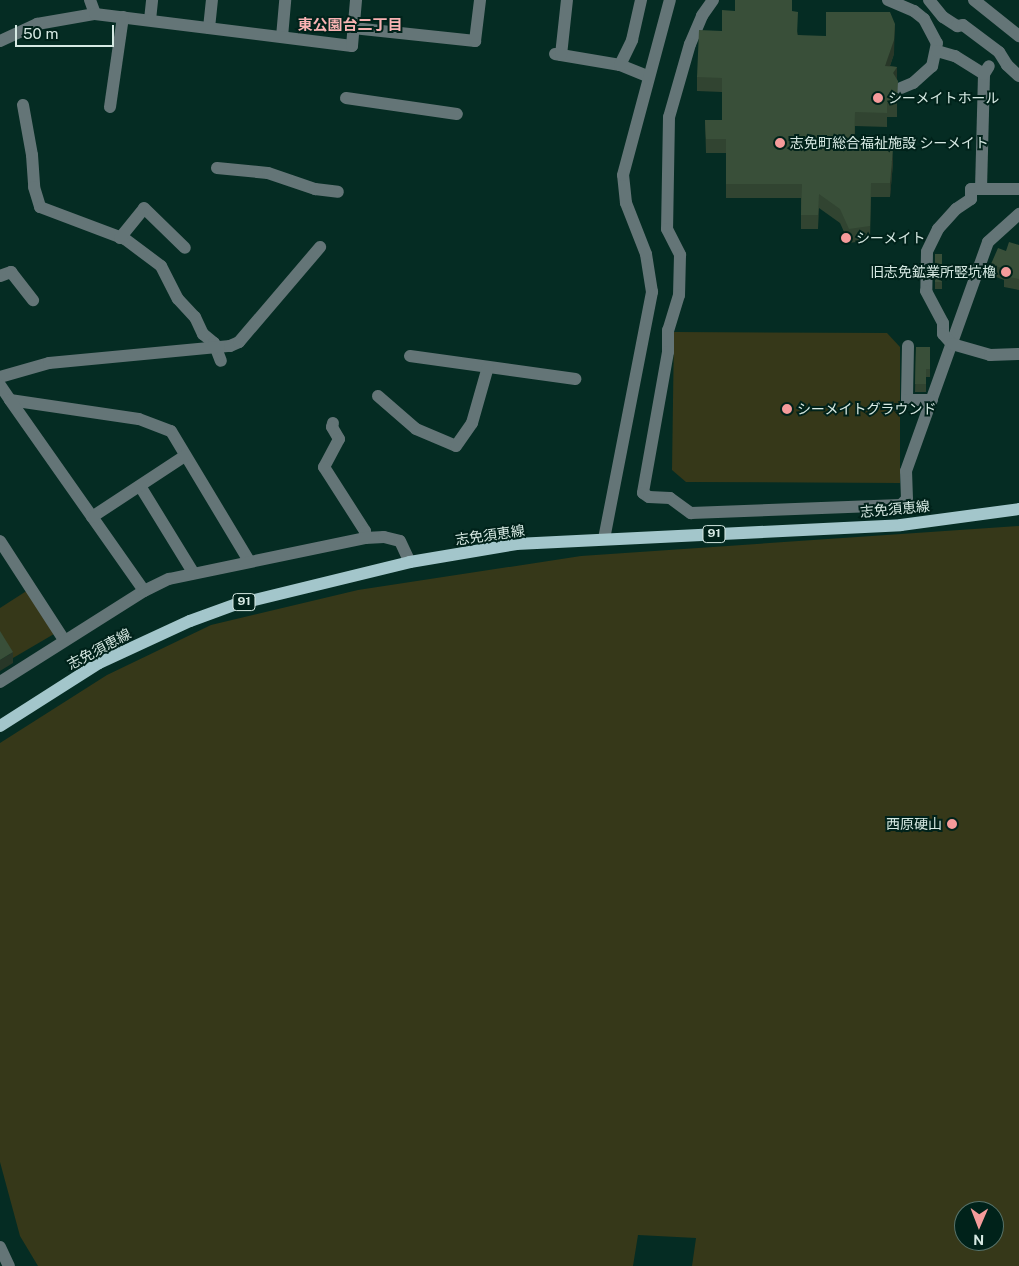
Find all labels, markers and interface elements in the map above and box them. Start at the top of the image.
scale bar [18,15,116,47]
district label: 東公園台二丁目 [298,16,402,34]
text: 50 m [23,25,58,42]
place label: シーメイトホール [888,90,1000,106]
marker: シーメイトホール [872,92,884,104]
place label: 志免町総合福祉施設 シーメイト [790,135,989,151]
marker: 志免町総合福祉施設 シーメイト [774,137,786,149]
place label: シーメイト [856,230,926,246]
marker: シーメイト [840,232,852,244]
place label: 旧志免鉱業所竪坑櫓 [870,264,996,280]
marker: 旧志免鉱業所竪坑櫓 [1000,266,1012,278]
place label: シーメイトグラウンド [797,401,937,417]
marker: シーメイトグラウンド [781,403,793,415]
street label: 志免須恵線 [859,498,931,520]
street label: 志免須恵線 [454,522,526,548]
road number: 91 [702,524,726,544]
road number: 91 [232,592,256,612]
street label: 志免須恵線 [64,625,134,673]
place label: 西原硬山 [886,816,942,832]
marker: 西原硬山 [946,818,958,830]
north arrow [954,1201,1004,1251]
text: N [973,1232,984,1248]

